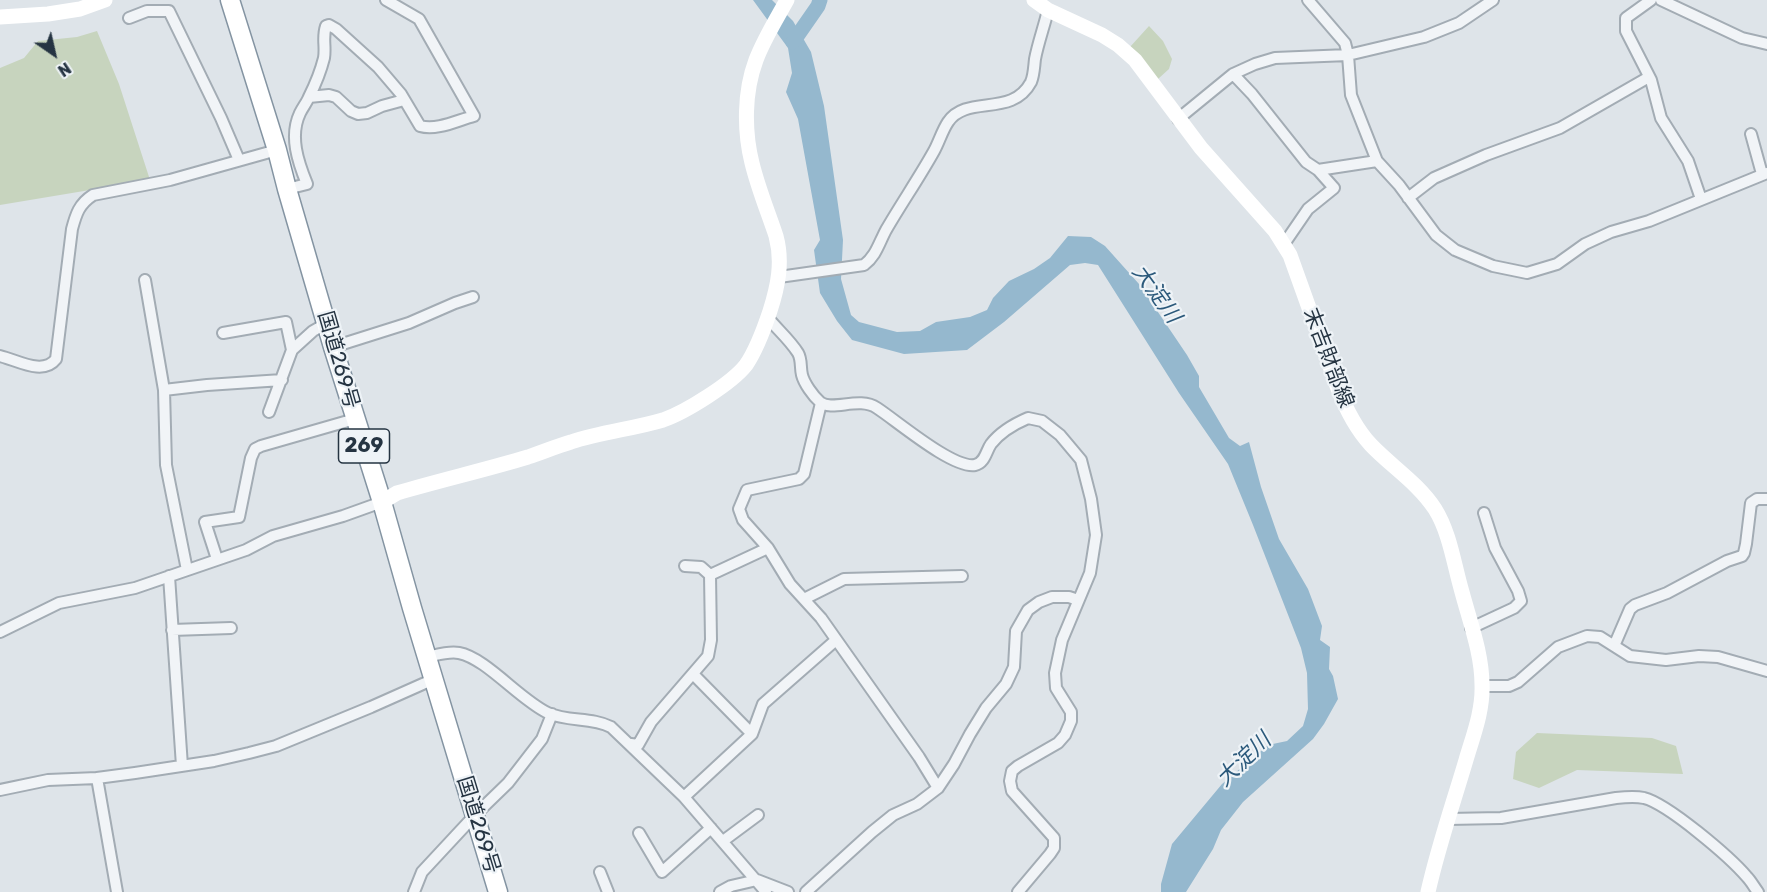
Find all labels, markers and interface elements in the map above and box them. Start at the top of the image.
north arrow [24,24,84,84]
text: N [54,58,74,80]
water label: 大淀川 [1126,260,1186,328]
street label: 末吉財部線 [1297,304,1359,412]
street label: 国道269号 [312,308,364,412]
road number: 269 [338,429,389,463]
water label: 大淀川 [1211,728,1277,792]
street label: 国道269号 [451,773,505,877]

